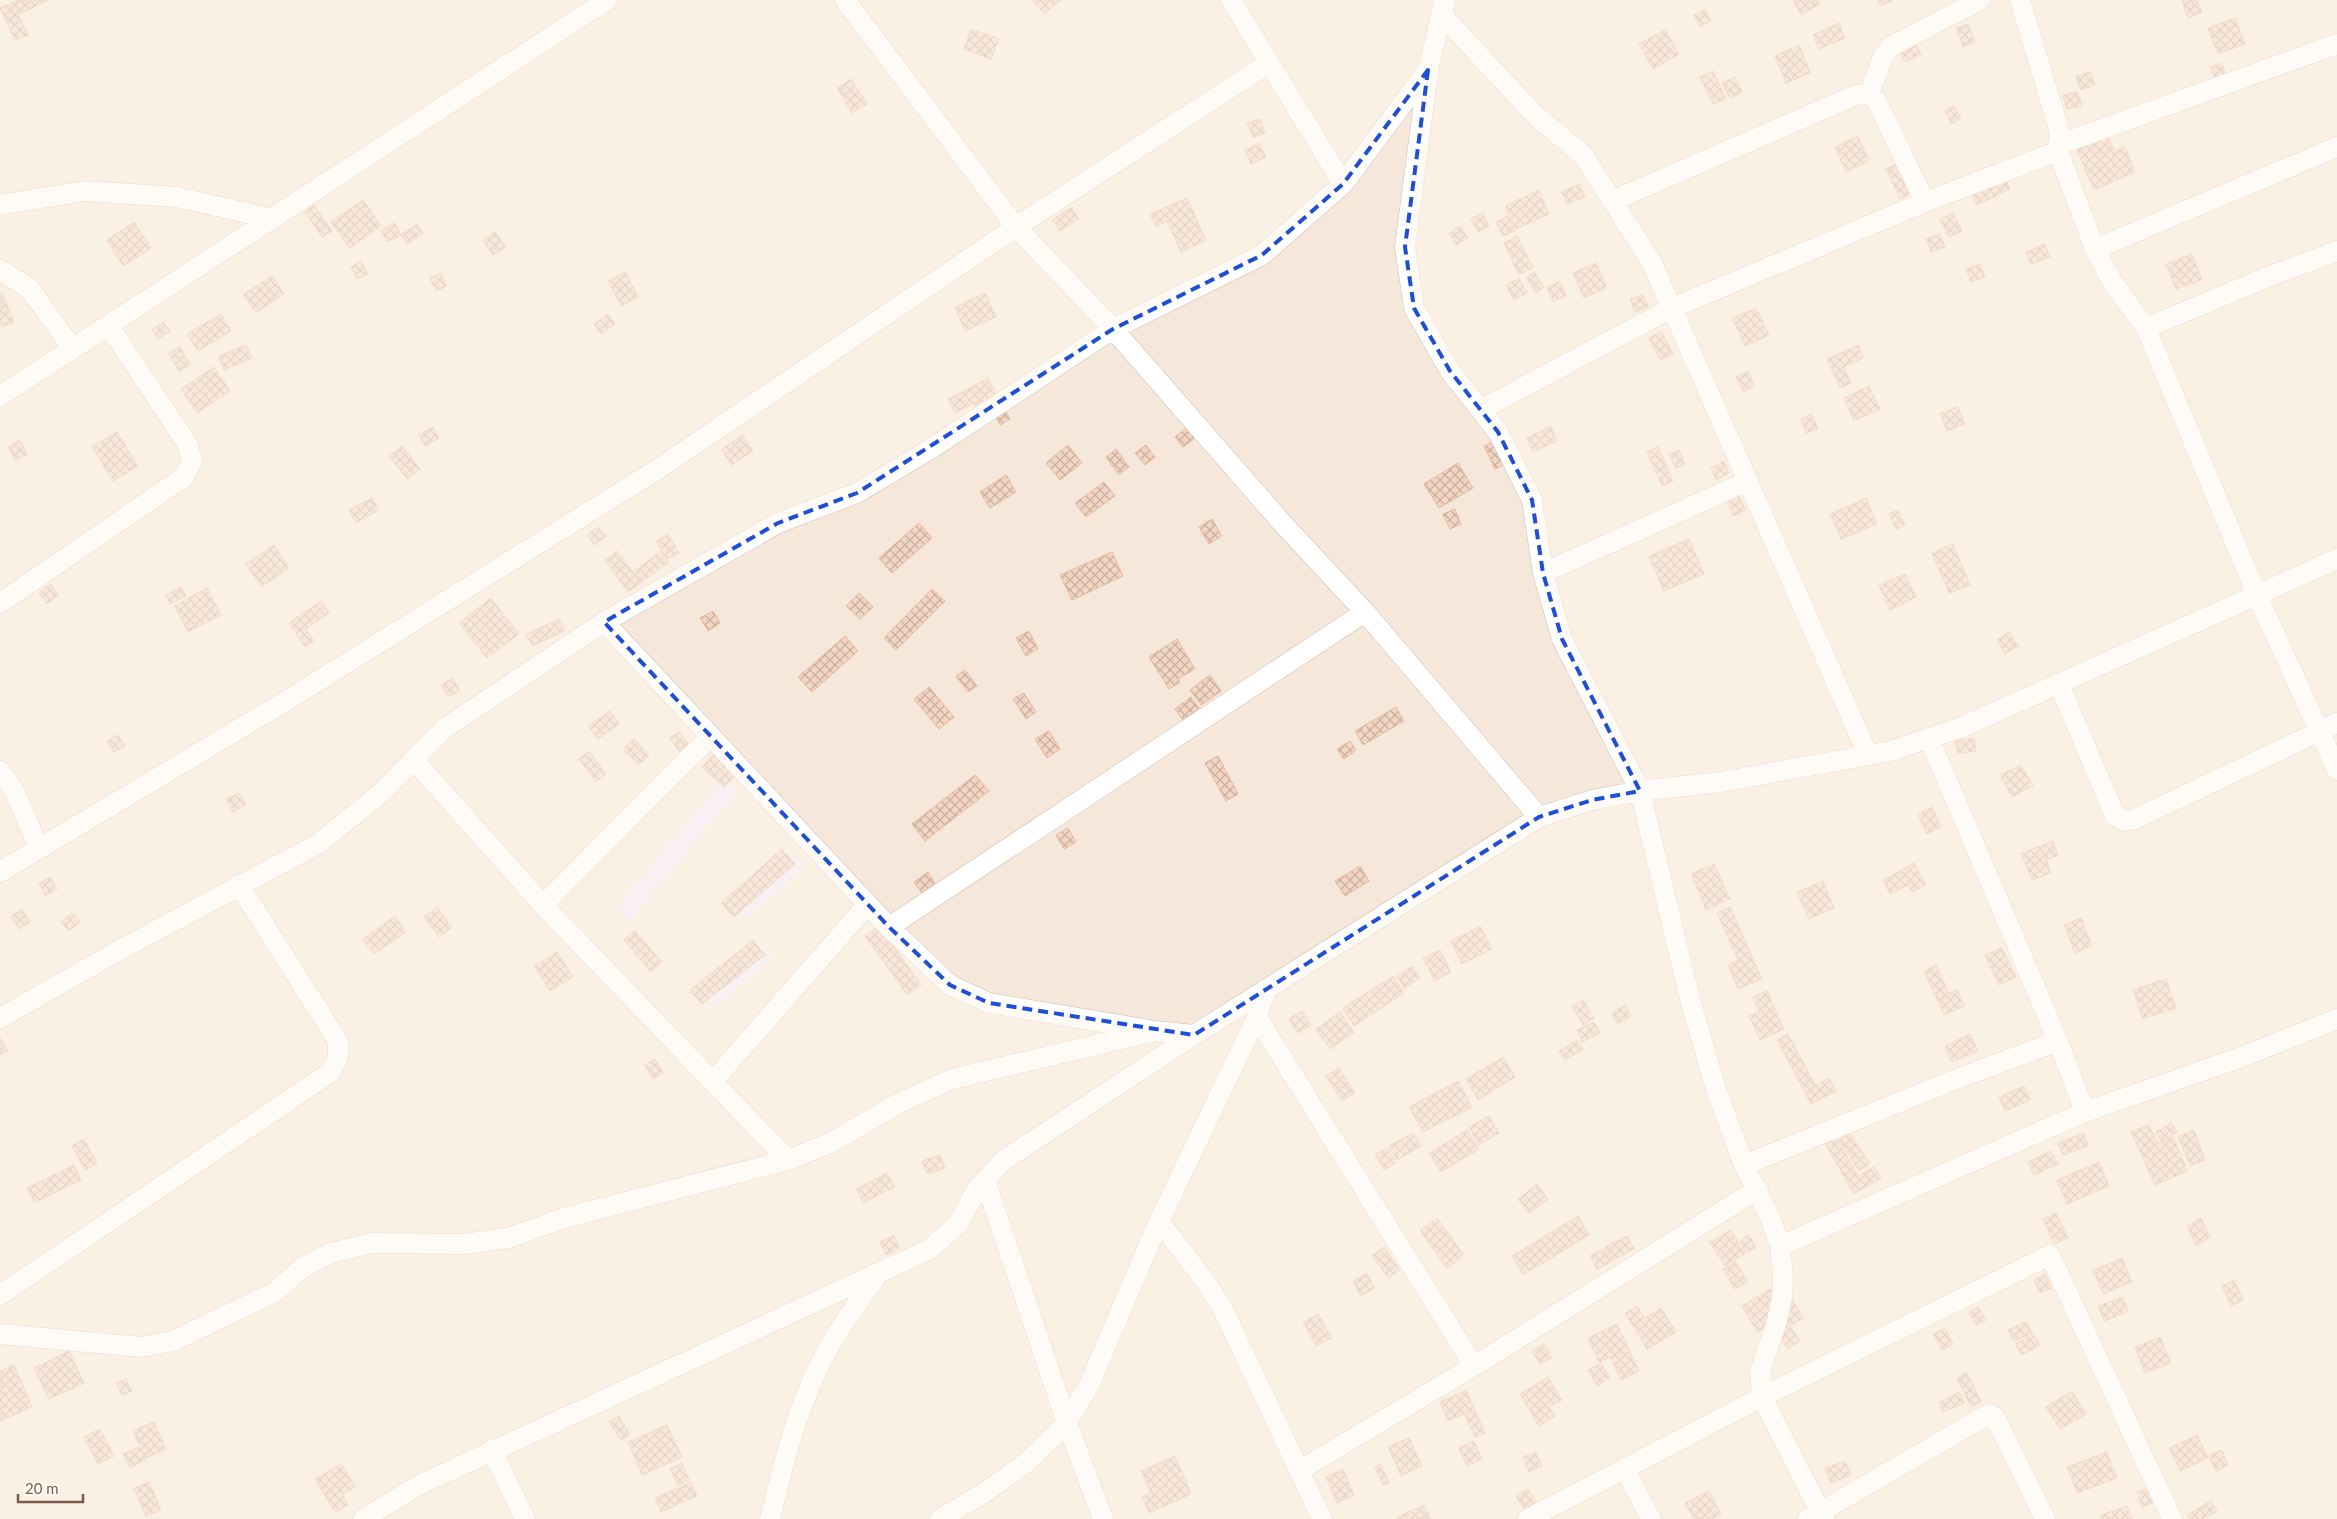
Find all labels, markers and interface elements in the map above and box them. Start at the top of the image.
scale bar [18,1472,82,1504]
text: 20 m [25,1479,59,1497]

